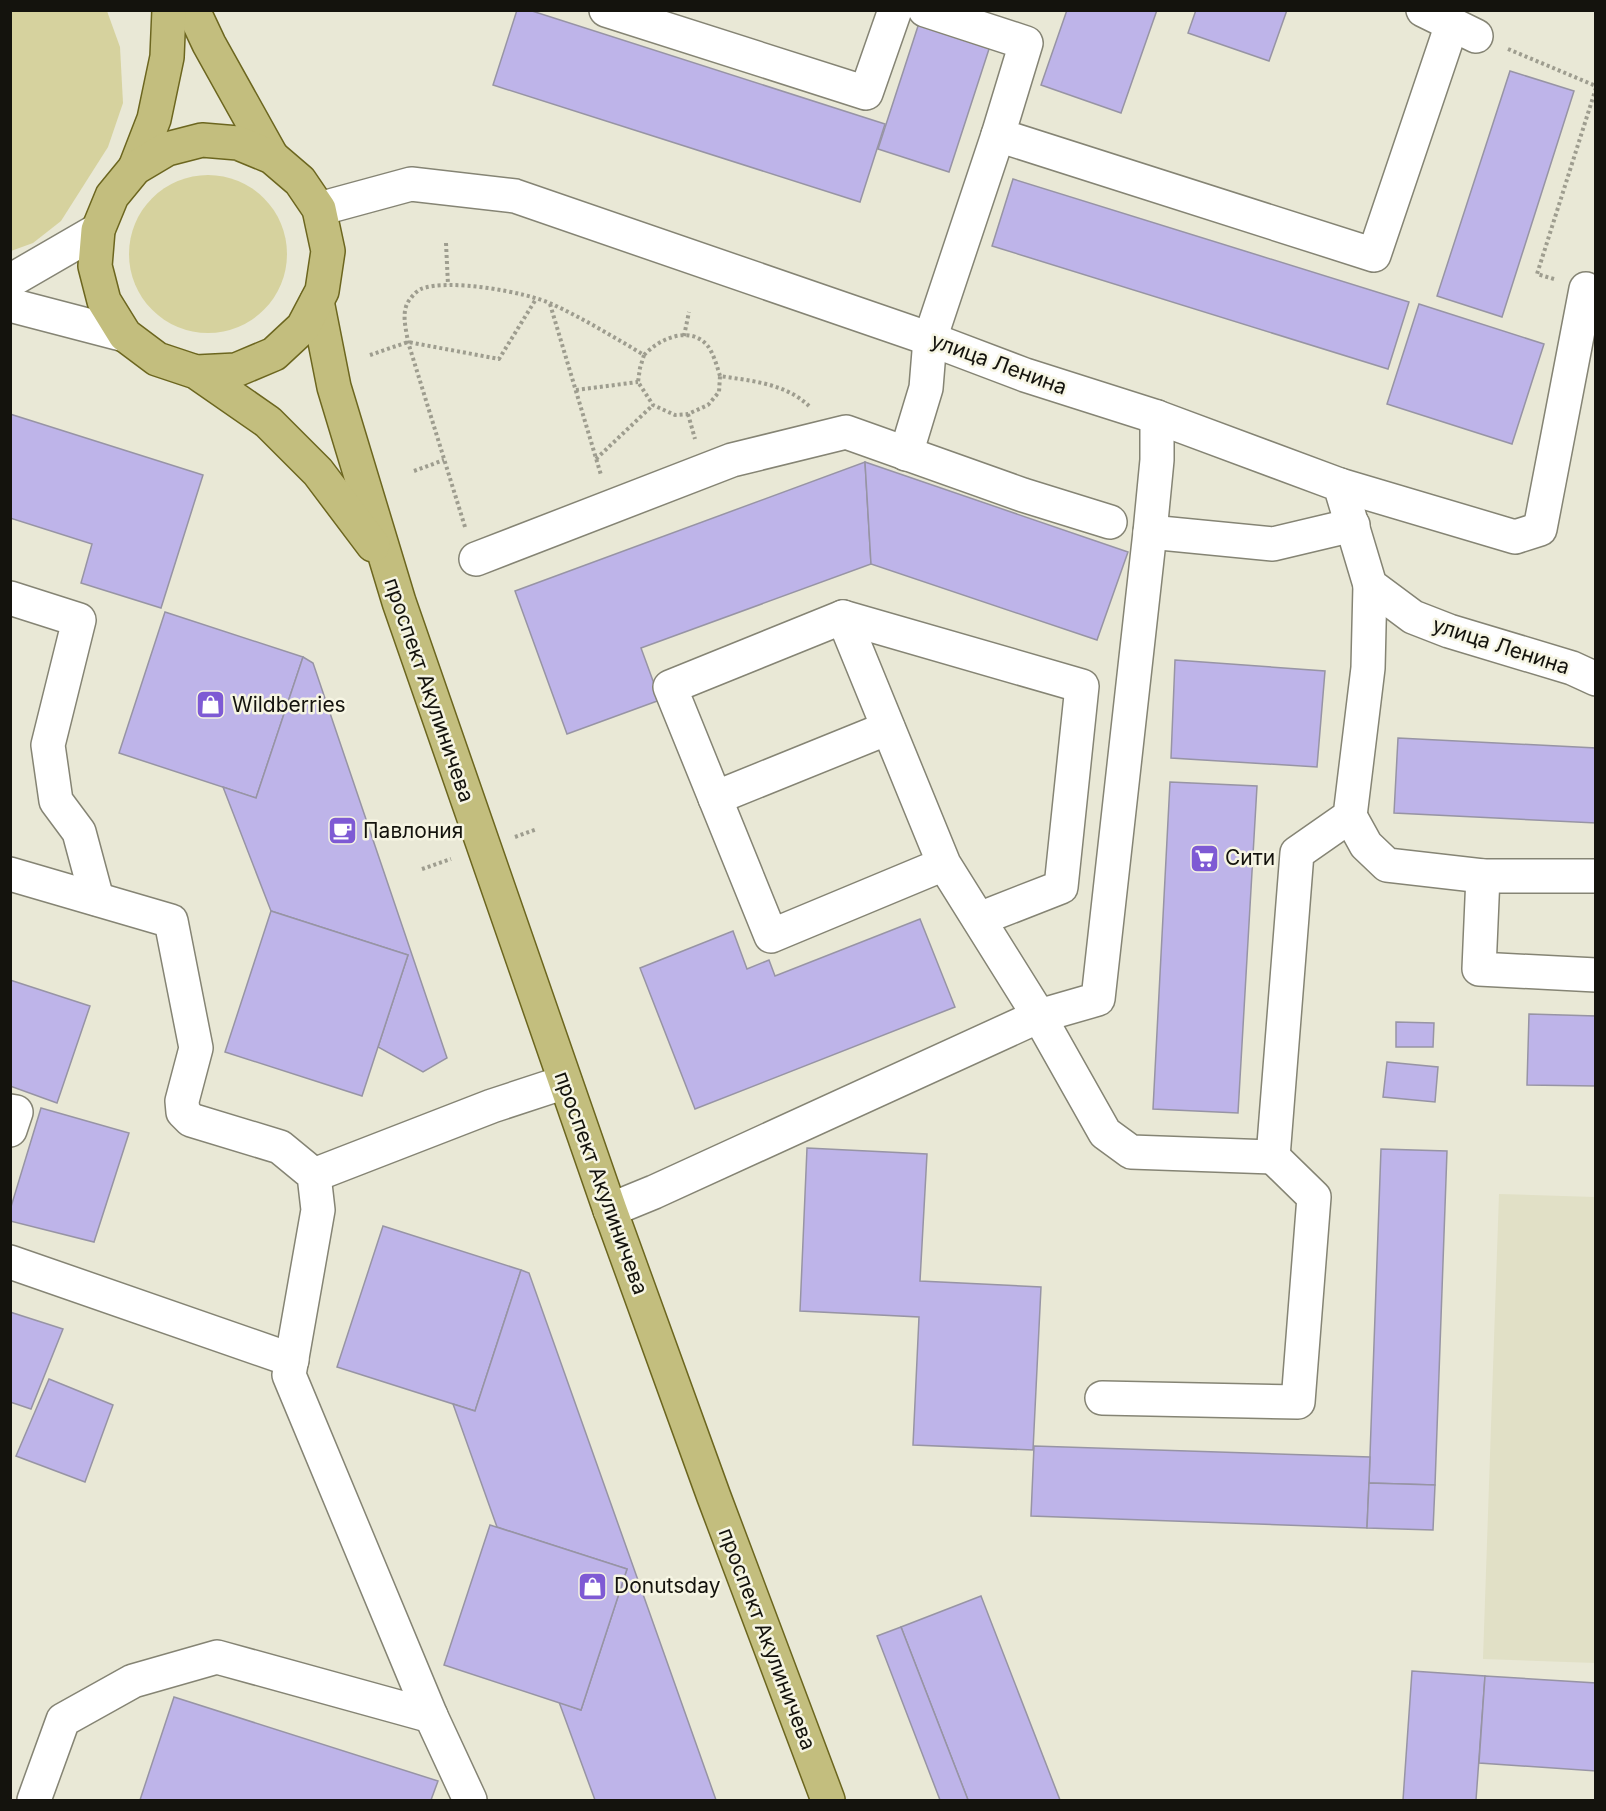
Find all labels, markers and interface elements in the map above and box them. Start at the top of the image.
street label: улица Ленина [928,327,1070,400]
street label: проспект Акулиничева [379,574,480,805]
street label: улица Ленина [1429,612,1573,679]
shop icon: Wildberries [195,689,227,721]
place label: Wildberries [232,692,346,717]
cafe icon: Павлония [326,815,358,847]
place label: Павлония [363,818,463,843]
supermarket icon: Сити [1188,842,1220,874]
place label: Сити [1225,845,1275,870]
street label: проспект Акулиничева [549,1068,653,1298]
street label: проспект Акулиничева [714,1524,821,1753]
shop icon: Donutsday [577,1570,609,1602]
place label: Donutsday [614,1573,721,1598]

